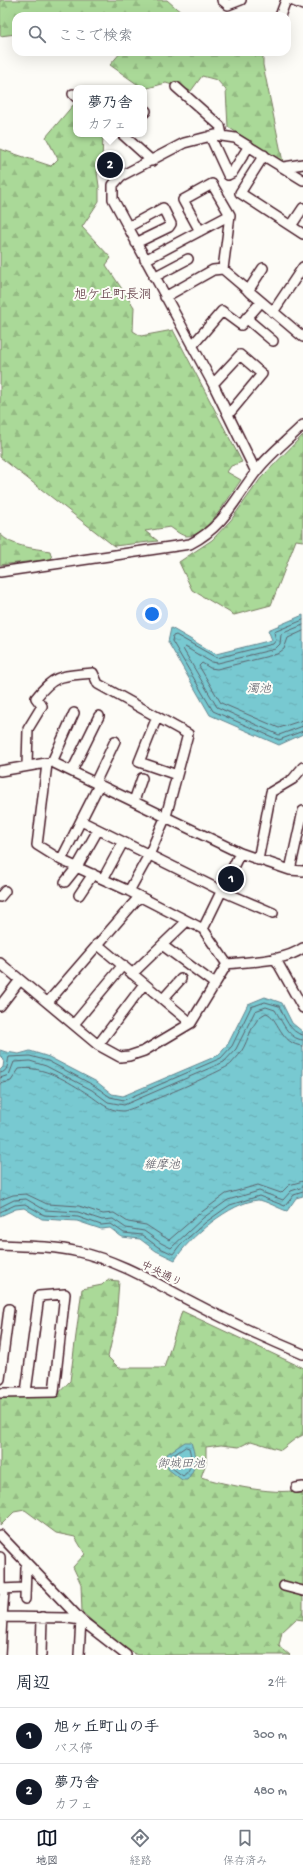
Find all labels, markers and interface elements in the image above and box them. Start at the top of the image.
search box [12,12,291,56]
icon: search [26,23,48,45]
text: ここで検索 [58,28,133,46]
popup [73,85,147,137]
text: 夢乃舎 [87,95,133,113]
text: カフェ [87,118,127,133]
pin: 2 [97,150,123,180]
district label: 旭ケ丘町長洞 [74,287,152,303]
your location [142,604,162,624]
water label: 濁池 [247,682,272,697]
pin: 1 [218,864,244,894]
water label: 維摩池 [144,1158,181,1173]
street label: 中央通り [139,1259,184,1290]
water label: 御城田池 [157,1457,206,1472]
text: 周辺 [16,1675,50,1695]
text: 2件 [268,1676,287,1691]
text: 旭ヶ丘町山の手 [54,1719,159,1737]
text: 1 [26,1728,32,1743]
text: 300 m [253,1728,287,1743]
text: バス停 [54,1742,93,1757]
text: 夢乃舎 [54,1775,99,1793]
text: 2 [26,1784,32,1799]
text: 480 m [254,1784,287,1799]
text: カフェ [54,1798,93,1813]
tab: 地図 [36,1827,58,1868]
tab: 経路 [129,1827,151,1868]
tab: 保存済み [223,1827,267,1868]

